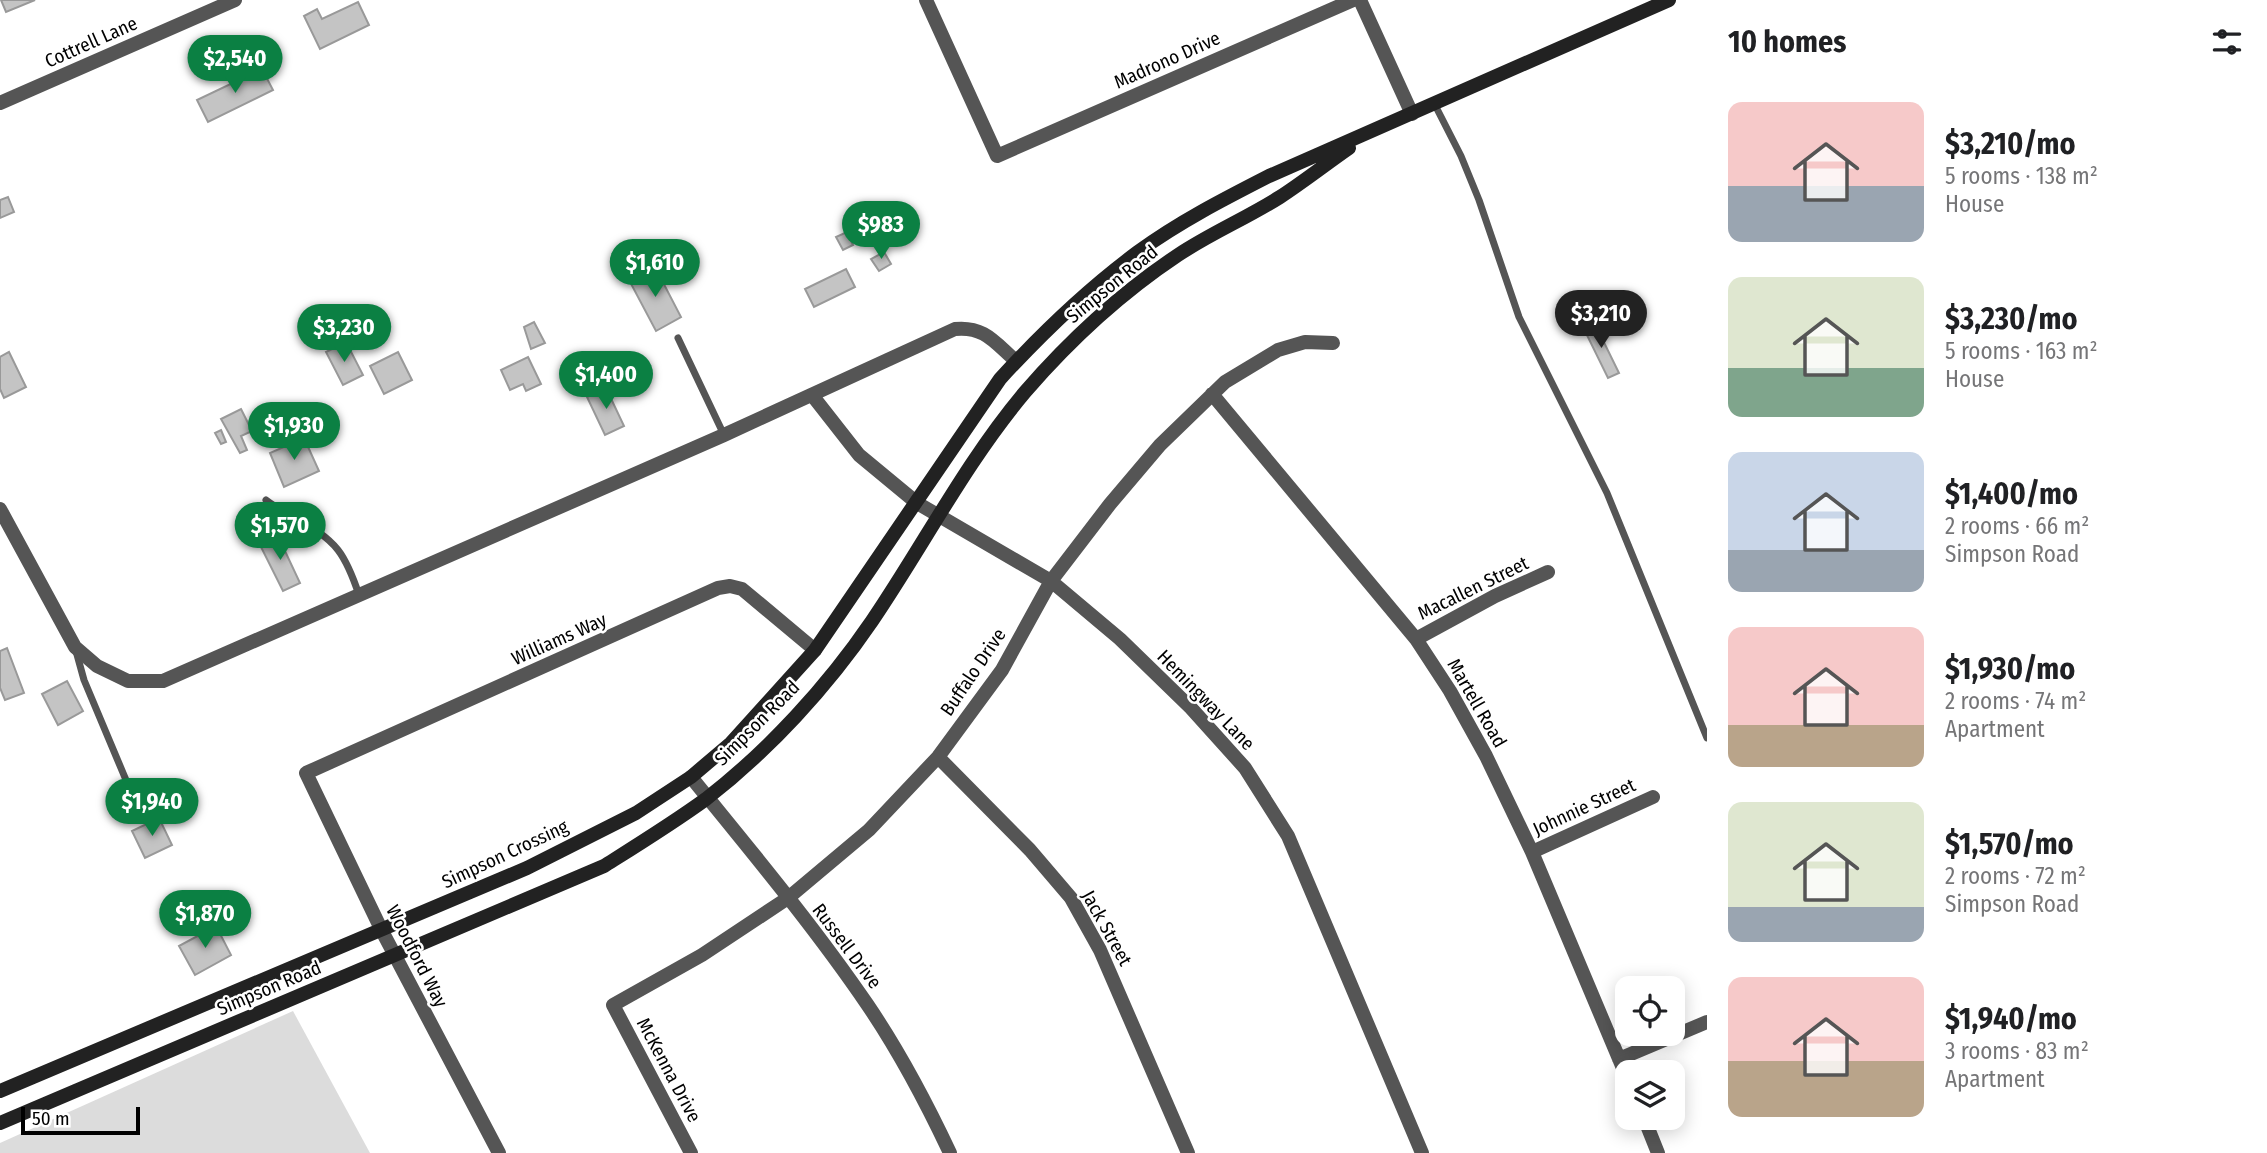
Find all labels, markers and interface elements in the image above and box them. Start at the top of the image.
street label: Cottrell Lane [41,11,141,73]
icon: filters [2208,23,2246,61]
text: 10 homes [1728,24,1846,60]
street label: Madrono Drive [1110,26,1224,94]
pin: $2,540 [178,36,292,95]
text: $2,540 [204,44,266,72]
text: $3,210/mo [1945,126,2075,162]
icon: home [1784,130,1868,214]
text: 5 rooms · 138 m² [1945,162,2098,190]
text: House [1945,190,2004,218]
pin: $983 [840,202,922,261]
text: $983 [858,210,904,238]
pin: $1,610 [598,240,712,299]
street label: Simpson Road [1062,240,1162,328]
text: $1,610 [626,248,684,276]
pin: $3,210 [1544,290,1658,350]
text: $3,210 [1571,299,1631,327]
text: $3,230/mo [1945,301,2077,337]
pin: $3,230 [287,304,401,364]
icon: home [1784,305,1868,389]
text: $3,230 [313,313,375,341]
text: 5 rooms · 163 m² [1945,337,2098,365]
pin: $1,400 [549,352,663,411]
text: $1,400 [575,360,637,388]
text: House [1945,365,2004,393]
pin: $1,930 [237,402,351,462]
text: $1,930 [264,411,324,439]
text: $1,400/mo [1945,476,2078,512]
icon: home [1784,480,1868,564]
pin: $1,570 [223,503,337,562]
text: $1,570 [251,511,309,539]
text: 2 rooms · 66 m² [1945,512,2089,540]
text: Simpson Road [1945,540,2079,568]
street label: Macallen Street [1414,551,1533,625]
street label: Williams Way [508,608,611,670]
street label: Buffalo Drive [935,624,1011,720]
street label: Hemingway Lane [1152,645,1260,755]
text: $1,930/mo [1945,651,2075,687]
street label: Martell Road [1442,655,1512,751]
icon: home [1784,655,1868,739]
street label: Simpson Road [710,676,804,770]
text: 2 rooms · 74 m² [1945,687,2086,715]
text: Apartment [1945,715,2045,743]
street label: Johnnie Street [1529,773,1640,841]
pin: $1,940 [95,778,209,838]
text: $1,940 [121,787,183,815]
street label: Simpson Crossing [438,815,572,893]
text: $1,570/mo [1945,826,2074,862]
icon: home [1784,830,1868,914]
text: 2 rooms · 72 m² [1945,862,2086,890]
street label: Jack Street [1077,886,1137,970]
pin: $1,870 [148,890,262,950]
text: Simpson Road [1945,890,2079,918]
text: $1,870 [175,899,235,927]
street label: Russell Drive [808,899,886,993]
street label: Woodford Way [381,901,453,1011]
street label: Simpson Road [213,956,325,1020]
map controls [1615,976,1685,1130]
button: locate [1615,976,1685,1046]
text: $1,940/mo [1945,1001,2077,1037]
icon: home [1784,1005,1868,1089]
street label: McKenna Drive [632,1014,706,1126]
text: 3 rooms · 83 m² [1945,1037,2089,1065]
button: layers [1615,1060,1685,1130]
text: Apartment [1945,1065,2045,1093]
scale bar [21,1104,140,1136]
text: 50 m [32,1107,70,1130]

